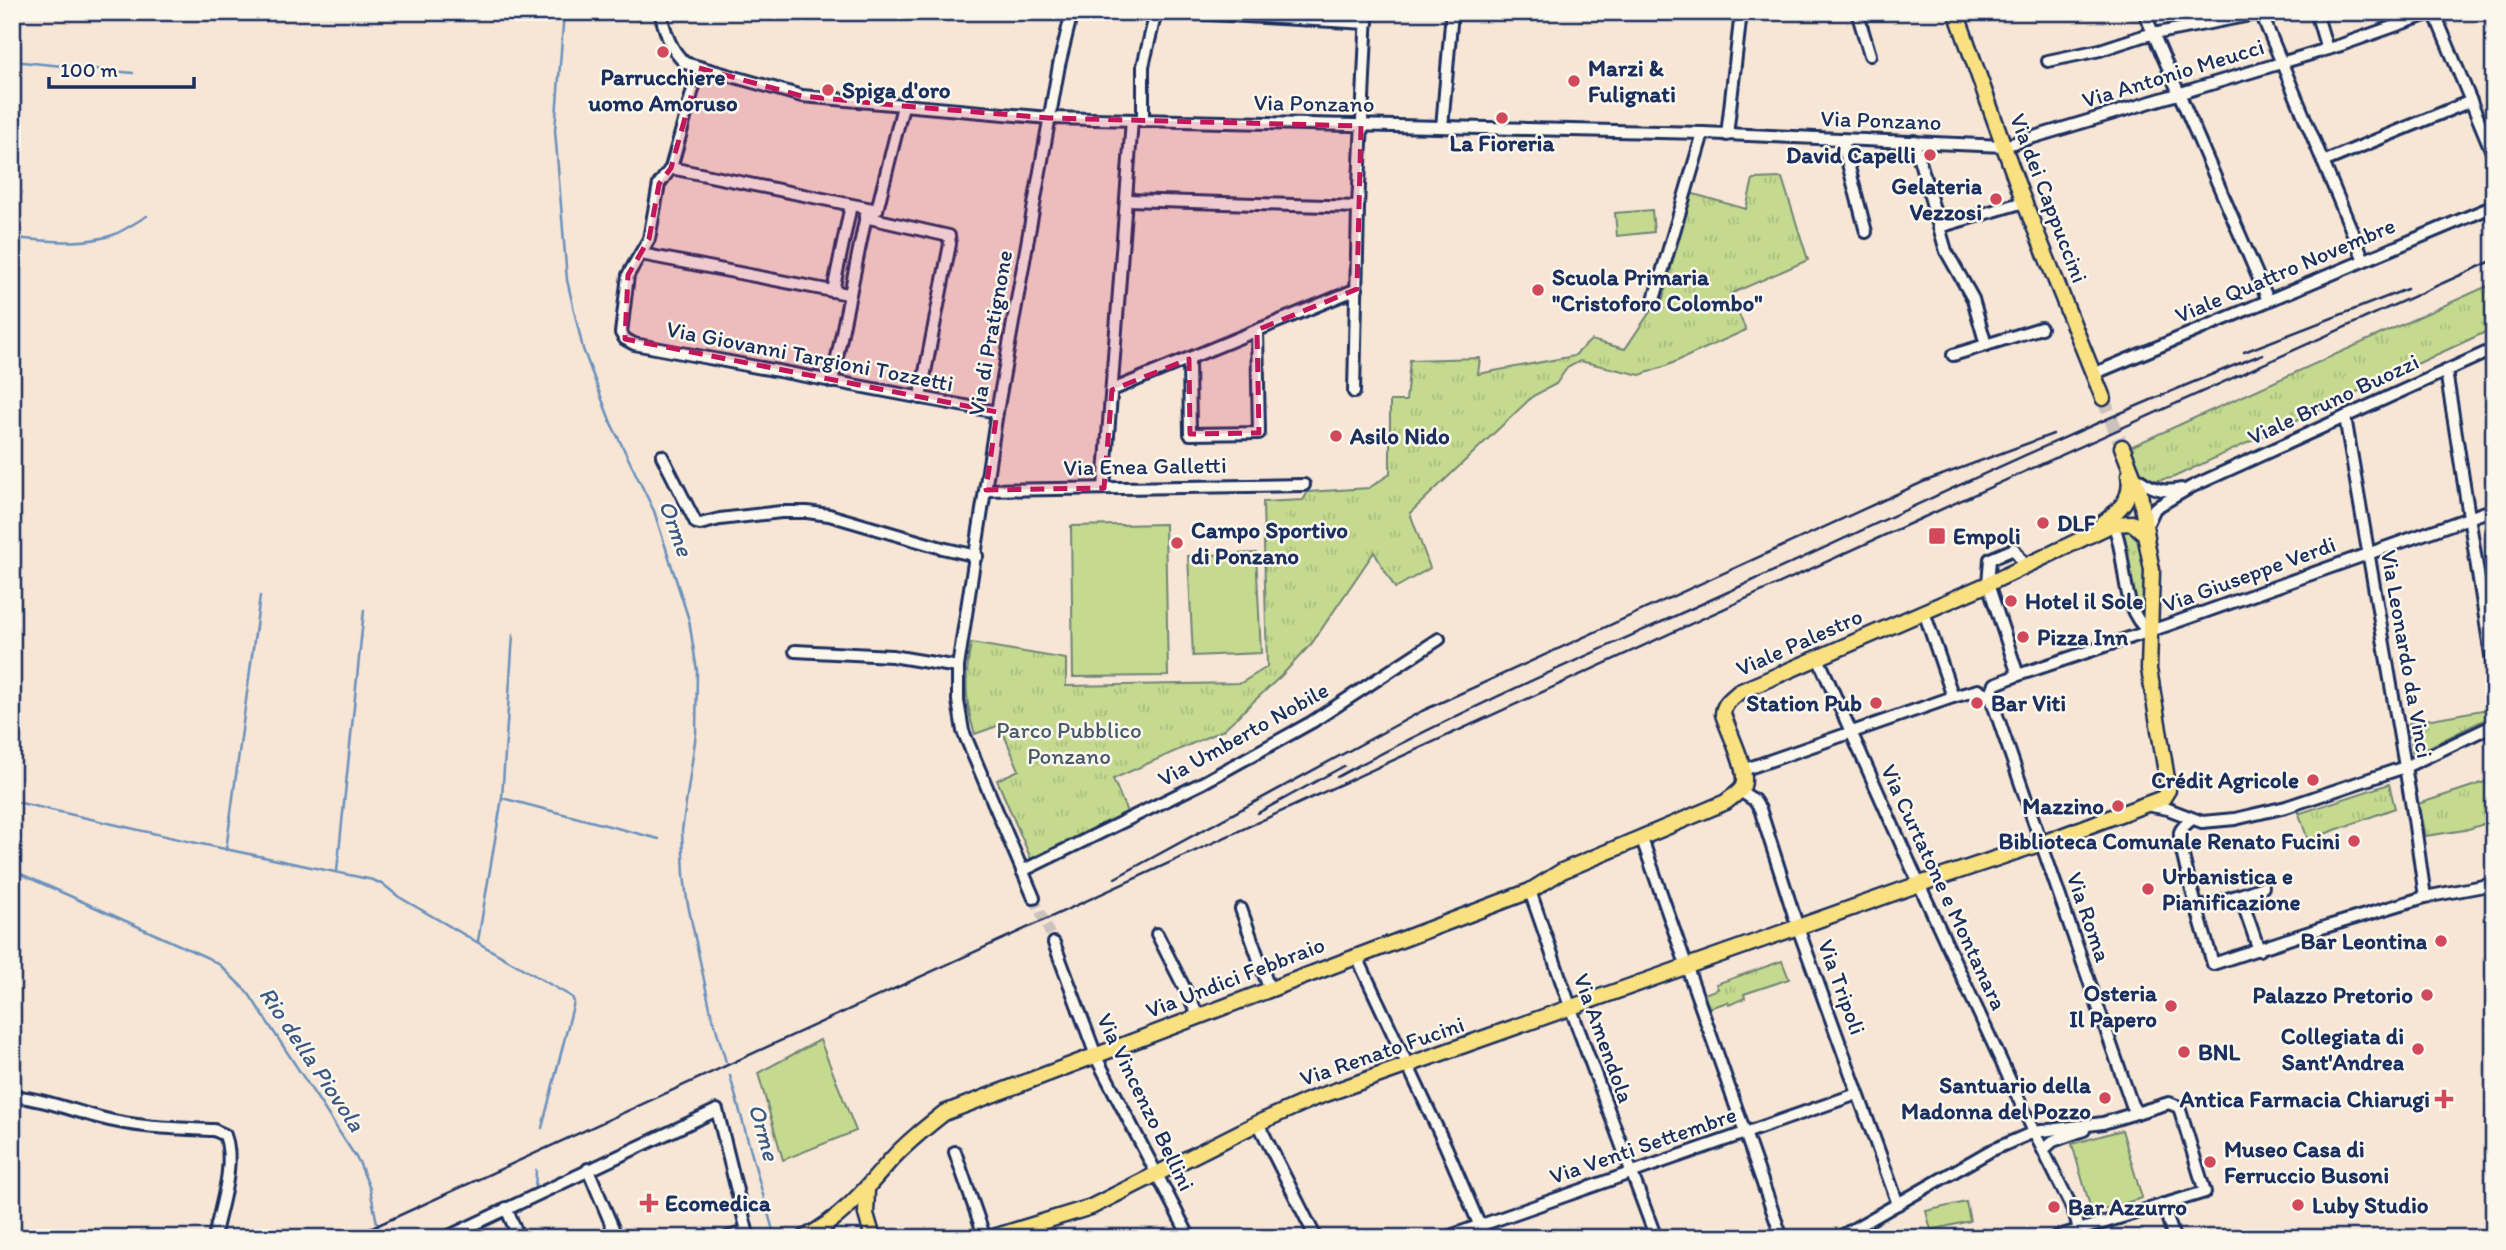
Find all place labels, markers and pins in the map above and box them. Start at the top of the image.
marker: Parrucchiere uomo Amoruso [655,44,671,60]
place label: Marzi & Fulignati [1588,54,1676,108]
place label: Parrucchiere uomo Amoruso [587,63,738,117]
marker: Marzi & Fulignati [1566,73,1582,89]
place label: Spiga d'oro [842,76,951,104]
marker: Spiga d'oro [820,82,836,98]
marker: La Fioreria [1494,110,1510,126]
place label: La Fioreria [1450,129,1555,157]
place label: David Capelli [1786,141,1916,169]
marker: David Capelli [1922,147,1938,163]
place label: Gelateria Vezzosi [1891,172,1983,226]
marker: Gelateria Vezzosi [1988,191,2004,207]
place label: Scuola Primaria "Cristoforo Colombo" [1552,263,1763,317]
marker: Scuola Primaria "Cristoforo Colombo" [1530,282,1546,298]
place label: Asilo Nido [1349,422,1450,450]
marker: Asilo Nido [1328,428,1344,444]
place label: DLF [2057,509,2096,537]
marker: DLF [2035,515,2051,531]
place label: Campo Sportivo di Ponzano [1191,516,1348,570]
place label: Empoli [1953,522,2021,550]
marker: Empoli [1927,526,1947,546]
marker: Campo Sportivo di Ponzano [1169,535,1185,551]
place label: Hotel il Sole [2025,587,2144,615]
marker: Hotel il Sole [2003,593,2019,609]
place label: Pizza Inn [2037,623,2129,651]
marker: Pizza Inn [2015,629,2031,645]
place label: Station Pub [1746,689,1862,717]
place label: Bar Viti [1991,689,2066,717]
marker: Station Pub [1868,695,1884,711]
marker: Bar Viti [1969,695,1985,711]
place label: Crédit Agricole [2151,766,2299,794]
marker: Crédit Agricole [2305,772,2321,788]
place label: Mazzino [2022,792,2104,820]
marker: Mazzino [2110,798,2126,814]
place label: Biblioteca Comunale Renato Fucini [1999,827,2340,855]
marker: Biblioteca Comunale Renato Fucini [2346,833,2362,849]
place label: Urbanistica e Pianificazione [2162,862,2300,916]
marker: Urbanistica e Pianificazione [2140,881,2156,897]
place label: Bar Leontina [2301,927,2428,955]
marker: Bar Leontina [2433,933,2449,949]
place label: Osteria Il Papero [2069,979,2158,1033]
place label: Palazzo Pretorio [2253,981,2413,1009]
marker: Palazzo Pretorio [2419,987,2435,1003]
marker: Osteria Il Papero [2163,998,2179,1014]
place label: Collegiata di Sant'Andrea [2281,1022,2405,1076]
place label: BNL [2198,1038,2240,1066]
marker: Collegiata di Sant'Andrea [2410,1041,2426,1057]
marker: BNL [2176,1044,2192,1060]
place label: Santuario della Madonna del Pozzo [1901,1071,2092,1125]
place label: Antica Farmacia Chiarugi [2179,1085,2430,1113]
marker: Santuario della Madonna del Pozzo [2097,1090,2113,1106]
marker: Antica Farmacia Chiarugi [2436,1091,2452,1107]
place label: Museo Casa di Ferruccio Busoni [2224,1135,2389,1189]
marker: Museo Casa di Ferruccio Busoni [2202,1154,2218,1170]
place label: Ecomedica [665,1189,772,1217]
place label: Luby Studio [2312,1191,2429,1219]
marker: Ecomedica [639,1193,659,1213]
place label: Bar Azzurro [2068,1193,2187,1221]
marker: Luby Studio [2290,1197,2306,1213]
marker: Bar Azzurro [2046,1199,2062,1215]

